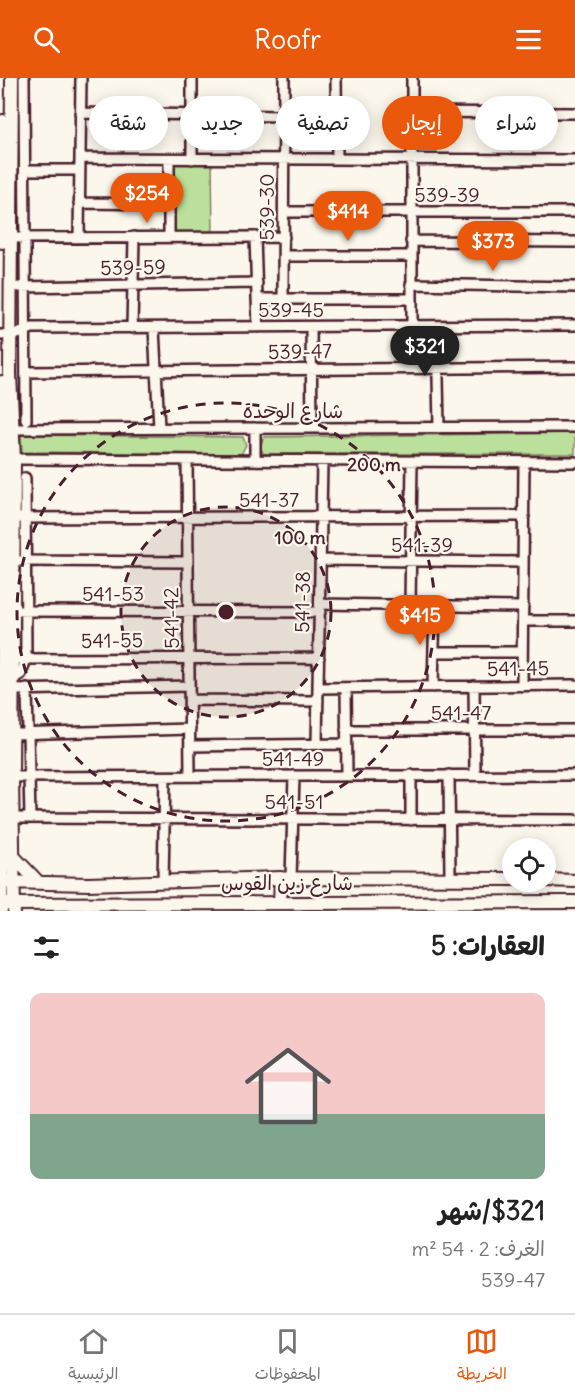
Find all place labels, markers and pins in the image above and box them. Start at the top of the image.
pin: $254 [111,173,183,224]
pin: $414 [312,191,384,242]
pin: $373 [457,221,529,272]
pin: $321 [389,326,461,377]
pin: $415 [384,595,456,646]
centre of rings [216,602,236,622]

